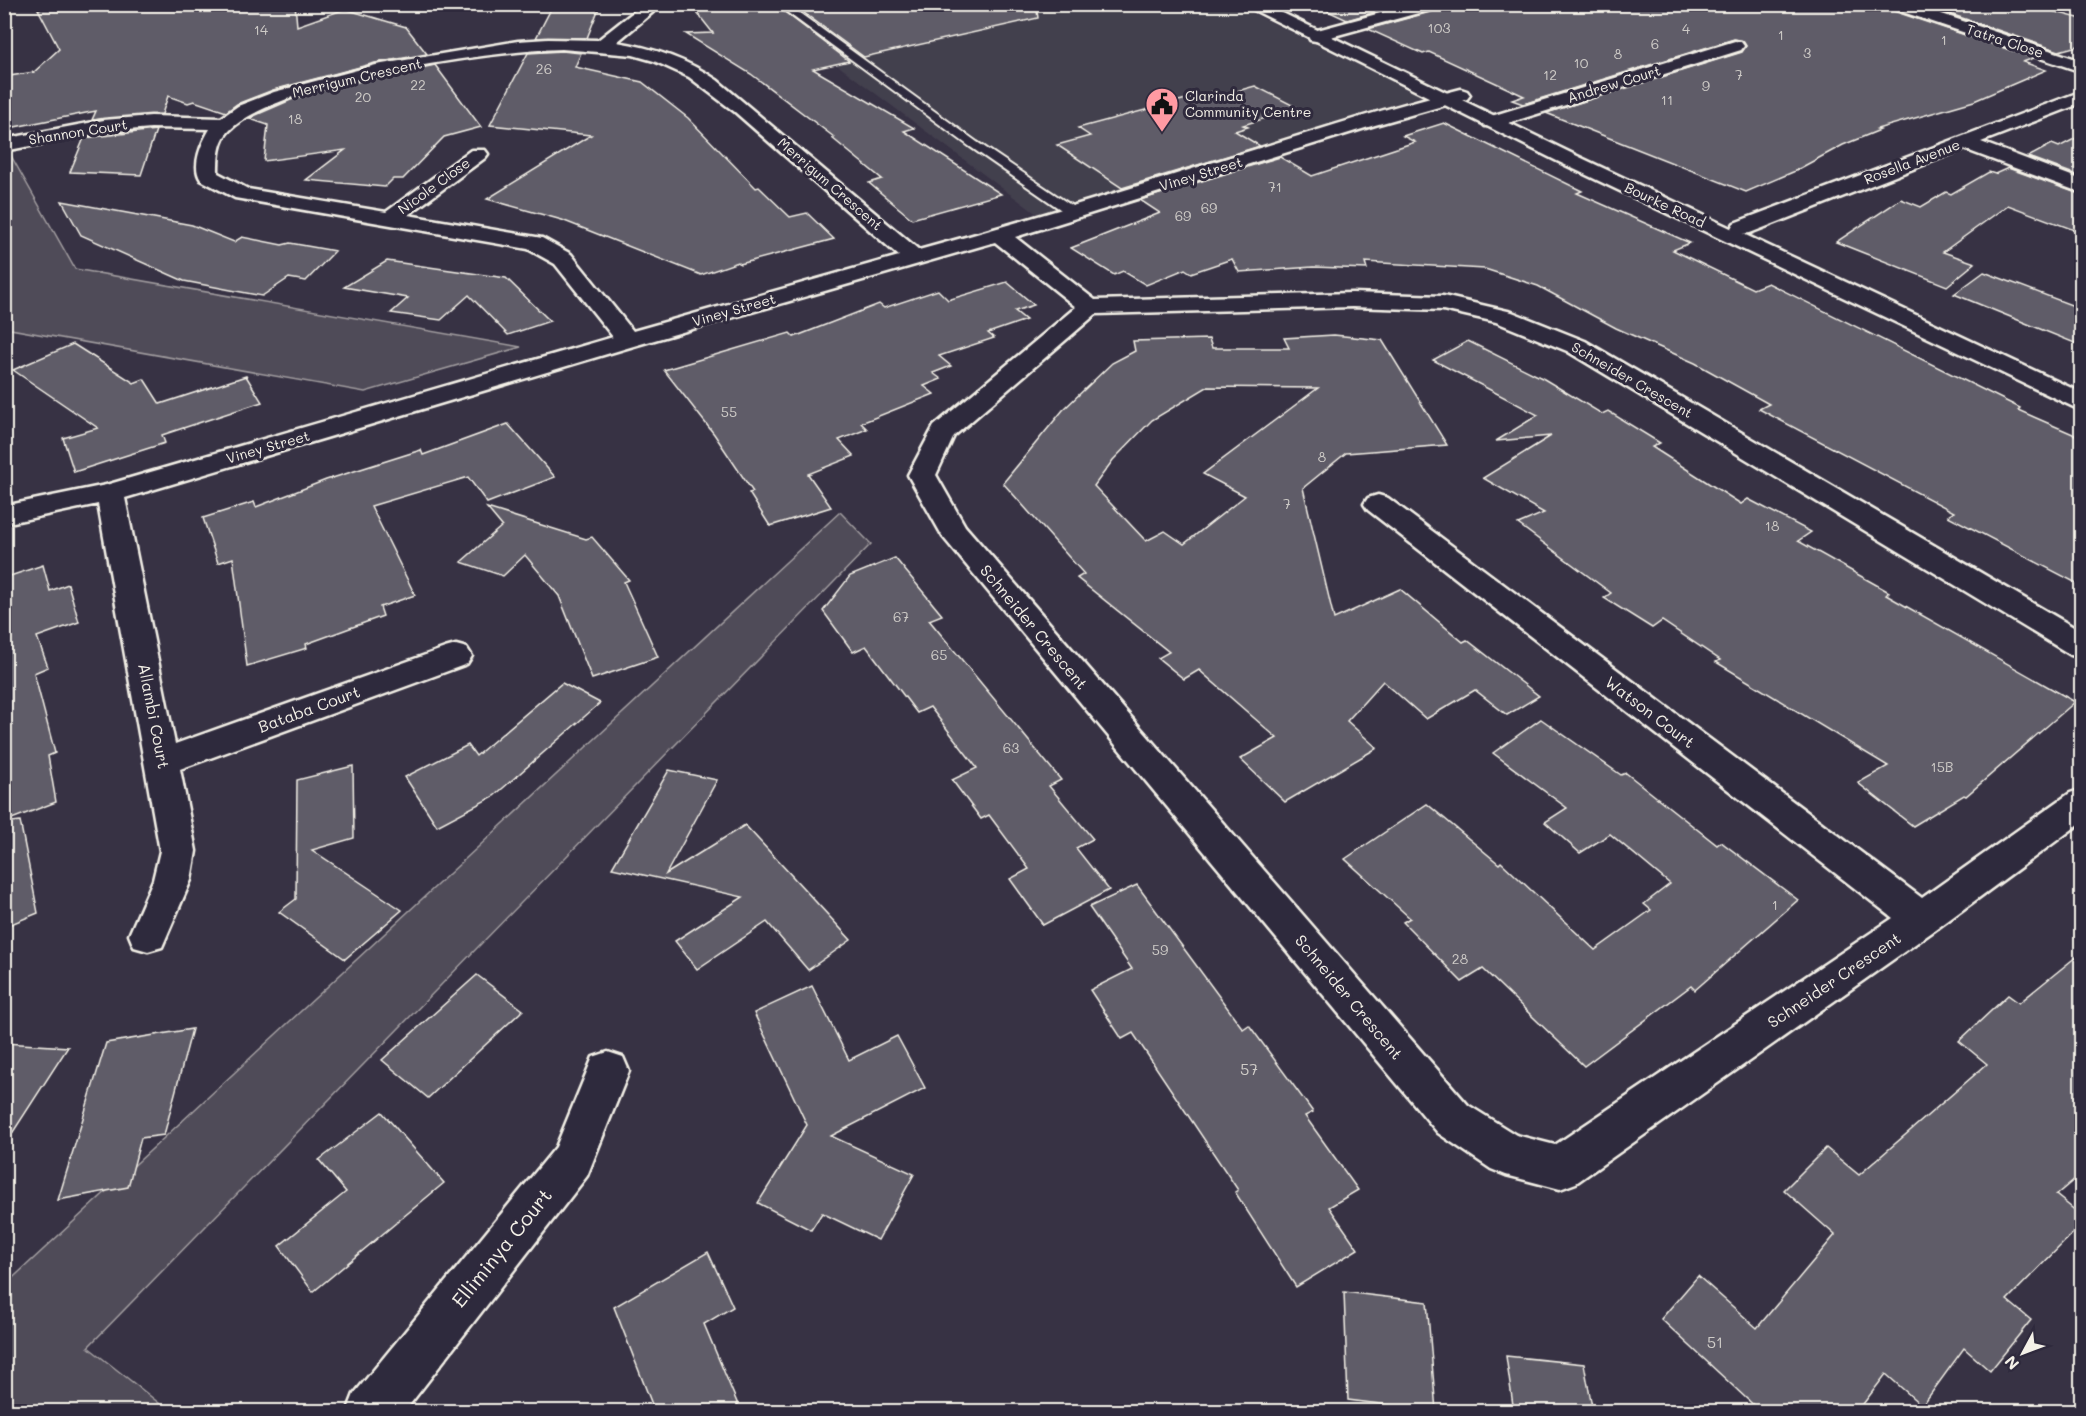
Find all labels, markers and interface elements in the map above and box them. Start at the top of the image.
house number: 103 [1427,18,1451,37]
house number: 4 [1682,19,1691,38]
street label: Tatra Close [1964,19,2046,62]
house number: 14 [254,20,269,39]
house number: 1 [1778,25,1784,44]
house number: 1 [1941,30,1947,49]
house number: 6 [1651,34,1659,53]
house number: 3 [1803,43,1811,62]
house number: 8 [1614,44,1622,63]
street label: Merrigum Crescent [290,53,424,102]
house number: 10 [1574,53,1589,72]
house number: 26 [536,59,552,78]
street label: Andrew Court [1565,60,1663,107]
house number: 12 [1543,65,1557,84]
house number: 7 [1735,65,1743,84]
house number: 22 [410,75,426,94]
house number: 9 [1702,76,1710,95]
public building icon: Clarinda Community Centre [1144,86,1180,133]
place label: Clarinda Community Centre [1185,86,1312,121]
house number: 20 [355,87,372,106]
house number: 11 [1661,90,1673,109]
house number: 18 [288,109,302,128]
street label: Shannon Court [27,114,129,149]
street label: Merrigum Crescent [774,133,887,234]
street label: Rosella Avenue [1861,134,1963,189]
street label: Viney Street [1157,152,1245,195]
street label: Nicole Close [394,153,474,218]
house number: 71 [1268,177,1282,196]
street label: Bourke Road [1622,178,1709,232]
house number: 69 [1201,198,1217,217]
house number: 69 [1175,206,1191,225]
street label: Viney Street [690,289,778,331]
street label: Schneider Crescent [1568,337,1696,422]
house number: 55 [721,402,737,421]
street label: Viney Street [224,426,312,468]
house number: 8 [1318,447,1326,466]
house number: 7 [1283,494,1291,513]
house number: 18 [1765,516,1779,535]
street label: Schneider Crescent [976,560,1093,693]
house number: 67 [893,607,909,626]
house number: 65 [931,645,947,664]
street label: Allambi Court [134,661,175,770]
street label: Watson Court [1601,671,1699,752]
street label: Bataba Court [255,680,363,737]
house number: 63 [1003,738,1019,757]
house number: 15B [1930,757,1954,776]
house number: 1 [1772,895,1778,914]
street label: Schneider Crescent [1763,927,1905,1032]
street label: Schneider Crescent [1291,930,1408,1063]
house number: 59 [1152,940,1168,959]
house number: 28 [1452,949,1468,968]
house number: 57 [1240,1058,1258,1079]
street label: Elliminya Court [445,1182,557,1312]
north arrow [1993,1323,2053,1383]
house number: 51 [1707,1331,1723,1352]
text: N [1999,1352,2023,1375]

